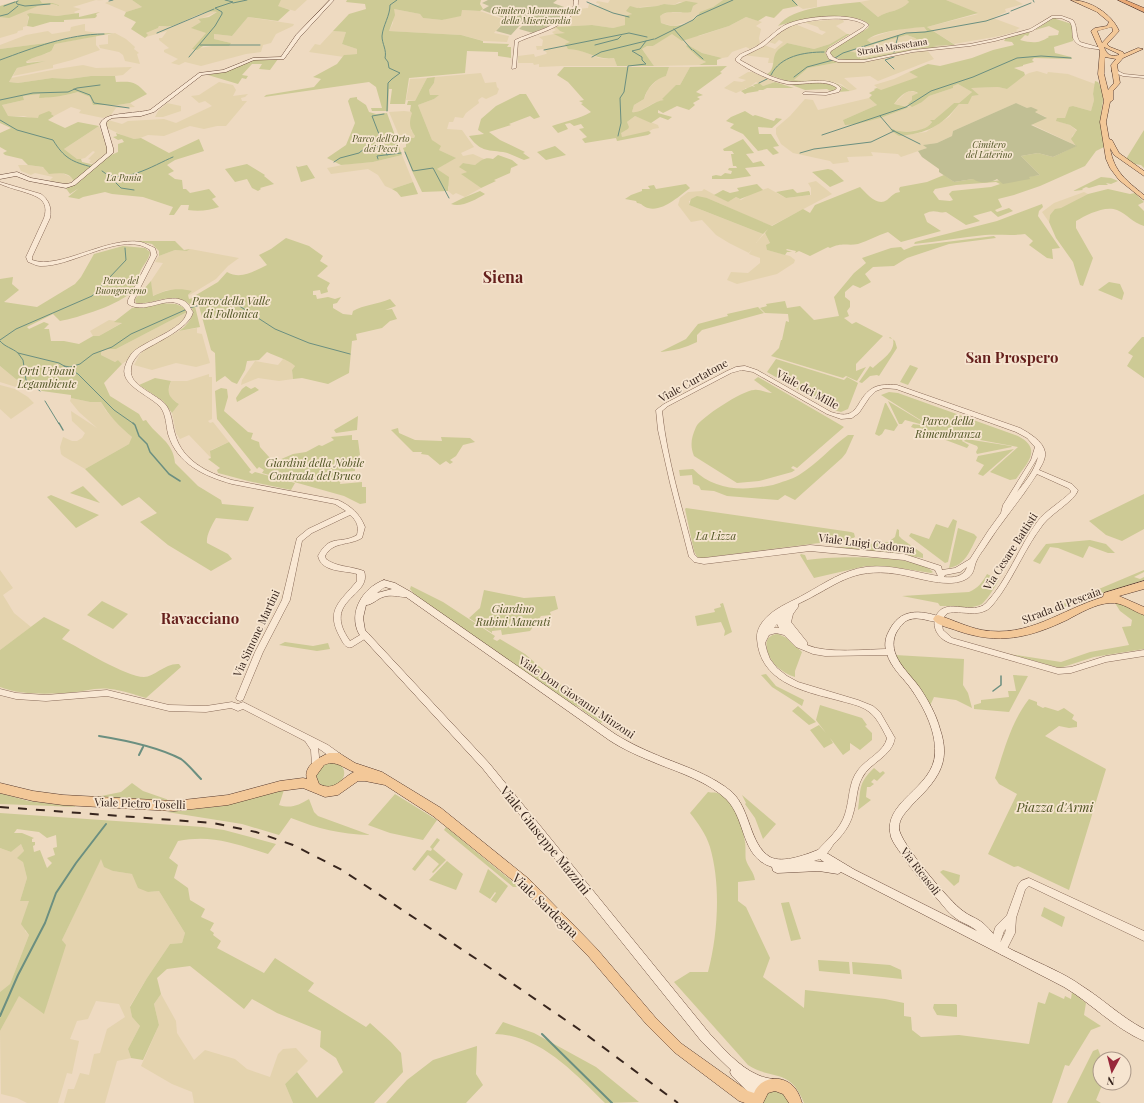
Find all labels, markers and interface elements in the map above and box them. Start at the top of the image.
park label: Cimitero Monumentale della Misericordia [492,4,580,26]
street label: Strada Massetana [856,34,928,57]
park label: Parco dell'Orto dei Pecci [351,132,410,154]
park label: Cimitero del Laterino [966,138,1013,160]
park label: La Pania [106,171,142,183]
district label: Siena [483,266,524,287]
park label: Parco del Buongoverno [95,274,147,296]
park label: Parco della Valle di Follonica [191,293,270,321]
district label: San Prospero [966,347,1058,367]
street label: Viale Curtatone [655,355,731,406]
park label: Orti Urbani Legambiente [16,363,77,391]
street label: Viale dei Mille [773,365,842,413]
park label: Parco della Rimembranza [914,413,981,441]
park label: Giardini della Nobile Contrada del Bruco [266,455,364,483]
street label: Via Cesare Battisti [979,509,1041,593]
park label: La Lizza [695,528,736,543]
street label: Viale Luigi Cadorna [817,530,917,556]
street label: Strada di Pescaia [1019,583,1103,627]
street label: Via Simone Martini [229,587,283,680]
park label: Giardino Rubini Manenti [475,601,551,629]
district label: Ravacciano [161,608,239,628]
street label: Viale Don Giovanni Minzoni [515,652,638,742]
street label: Viale Giuseppe Mazzini [496,781,595,898]
street label: Viale Pietro Toselli [93,794,186,812]
park label: Piazza d'Armi [1016,798,1094,815]
street label: Via Ricasoli [897,843,944,898]
street label: Viale Sardegna [509,868,583,941]
north arrow [1092,1051,1132,1091]
text: N [1106,1073,1116,1089]

